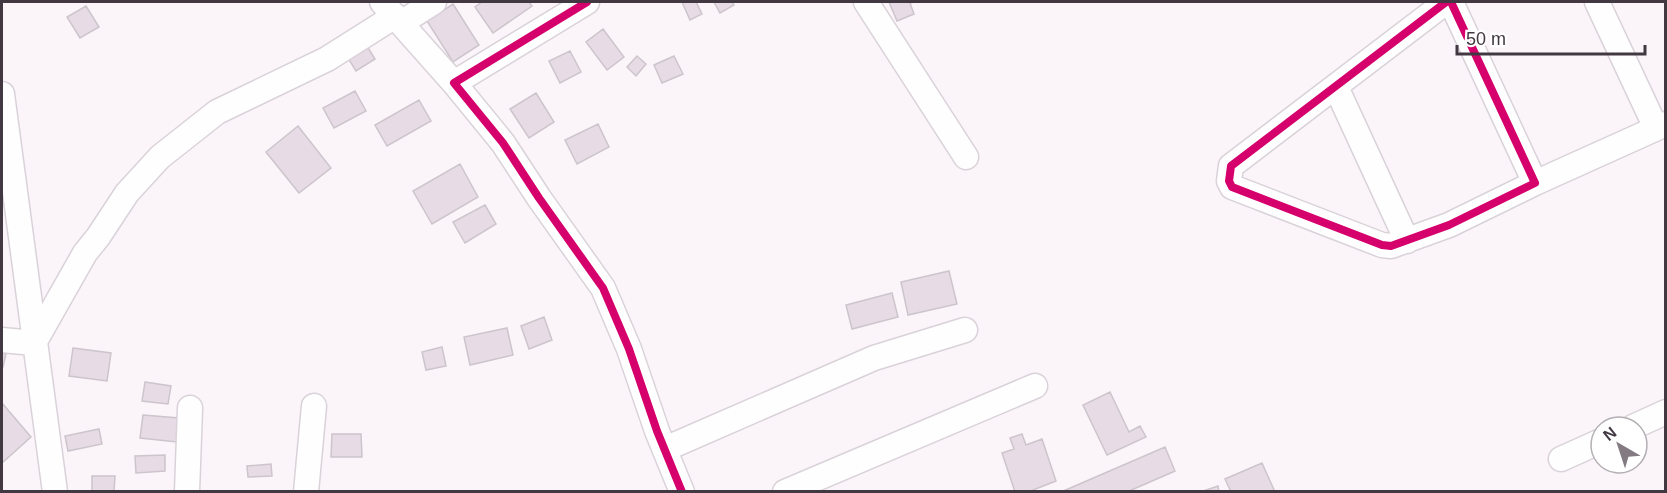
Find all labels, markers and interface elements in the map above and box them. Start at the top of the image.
scale bar [1457,18,1644,56]
text: 50 m [1466,29,1506,49]
north arrow [1589,415,1649,475]
text: N [1600,423,1620,444]

